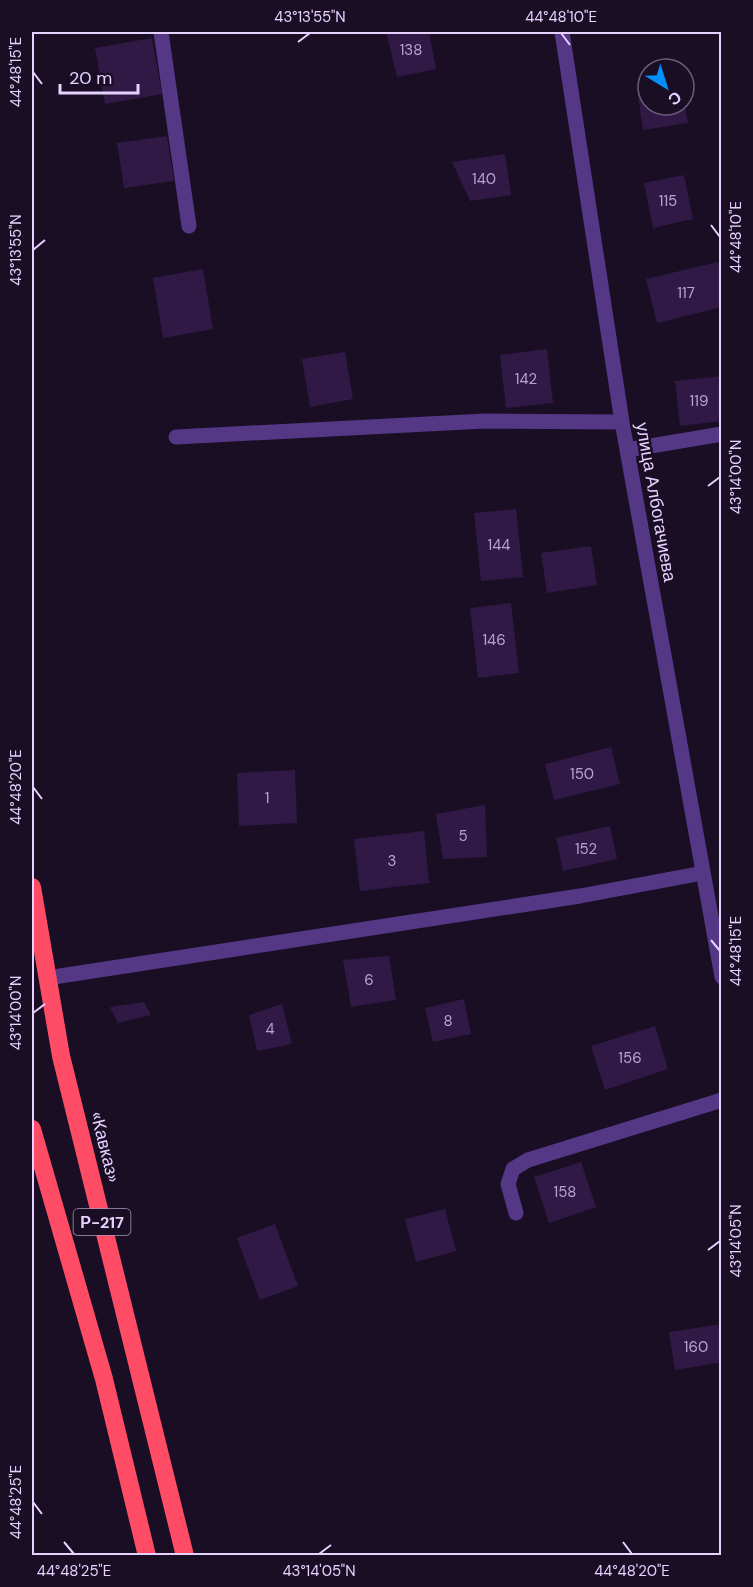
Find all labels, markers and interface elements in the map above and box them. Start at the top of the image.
text: 43°13'55"N [274,7,346,27]
text: 44°48'10"E [525,7,597,27]
text: 44°48'15"E [6,37,26,107]
house number: 138 [400,40,422,60]
scale bar [60,57,138,95]
north arrow [636,57,696,117]
text: 20 m [69,66,112,90]
text: С [664,87,686,111]
house number: 140 [472,169,496,189]
house number: 115 [659,191,677,211]
text: 44°48'10"E [726,201,746,273]
text: 43°13'55"N [6,214,26,286]
house number: 117 [677,283,695,303]
house number: 142 [515,369,537,389]
house number: 119 [690,391,708,411]
street label: улица Албогачиева [630,420,682,585]
text: 43°14'00"N [726,440,746,514]
house number: 144 [488,535,510,555]
house number: 146 [482,630,506,650]
text: 44°48'20"E [6,749,26,825]
house number: 150 [570,764,594,784]
house number: 1 [265,788,269,808]
house number: 5 [458,826,468,846]
house number: 152 [575,839,597,859]
house number: 3 [388,851,396,871]
text: 44°48'15"E [726,916,746,986]
house number: 6 [364,970,374,990]
text: 43°14'00"N [6,976,26,1050]
house number: 8 [443,1011,453,1031]
house number: 4 [265,1019,275,1039]
house number: 156 [618,1048,642,1068]
street label: «Кавказ» [85,1109,125,1185]
house number: 158 [554,1182,576,1202]
text: 43°14'05"N [726,1204,746,1278]
road number: Р-217 [74,1209,130,1235]
house number: 160 [684,1337,708,1357]
text: 44°48'25"E [6,1465,26,1539]
text: 44°48'25"E [37,1561,111,1581]
text: 43°14'05"N [282,1561,356,1581]
text: 44°48'20"E [594,1561,670,1581]

